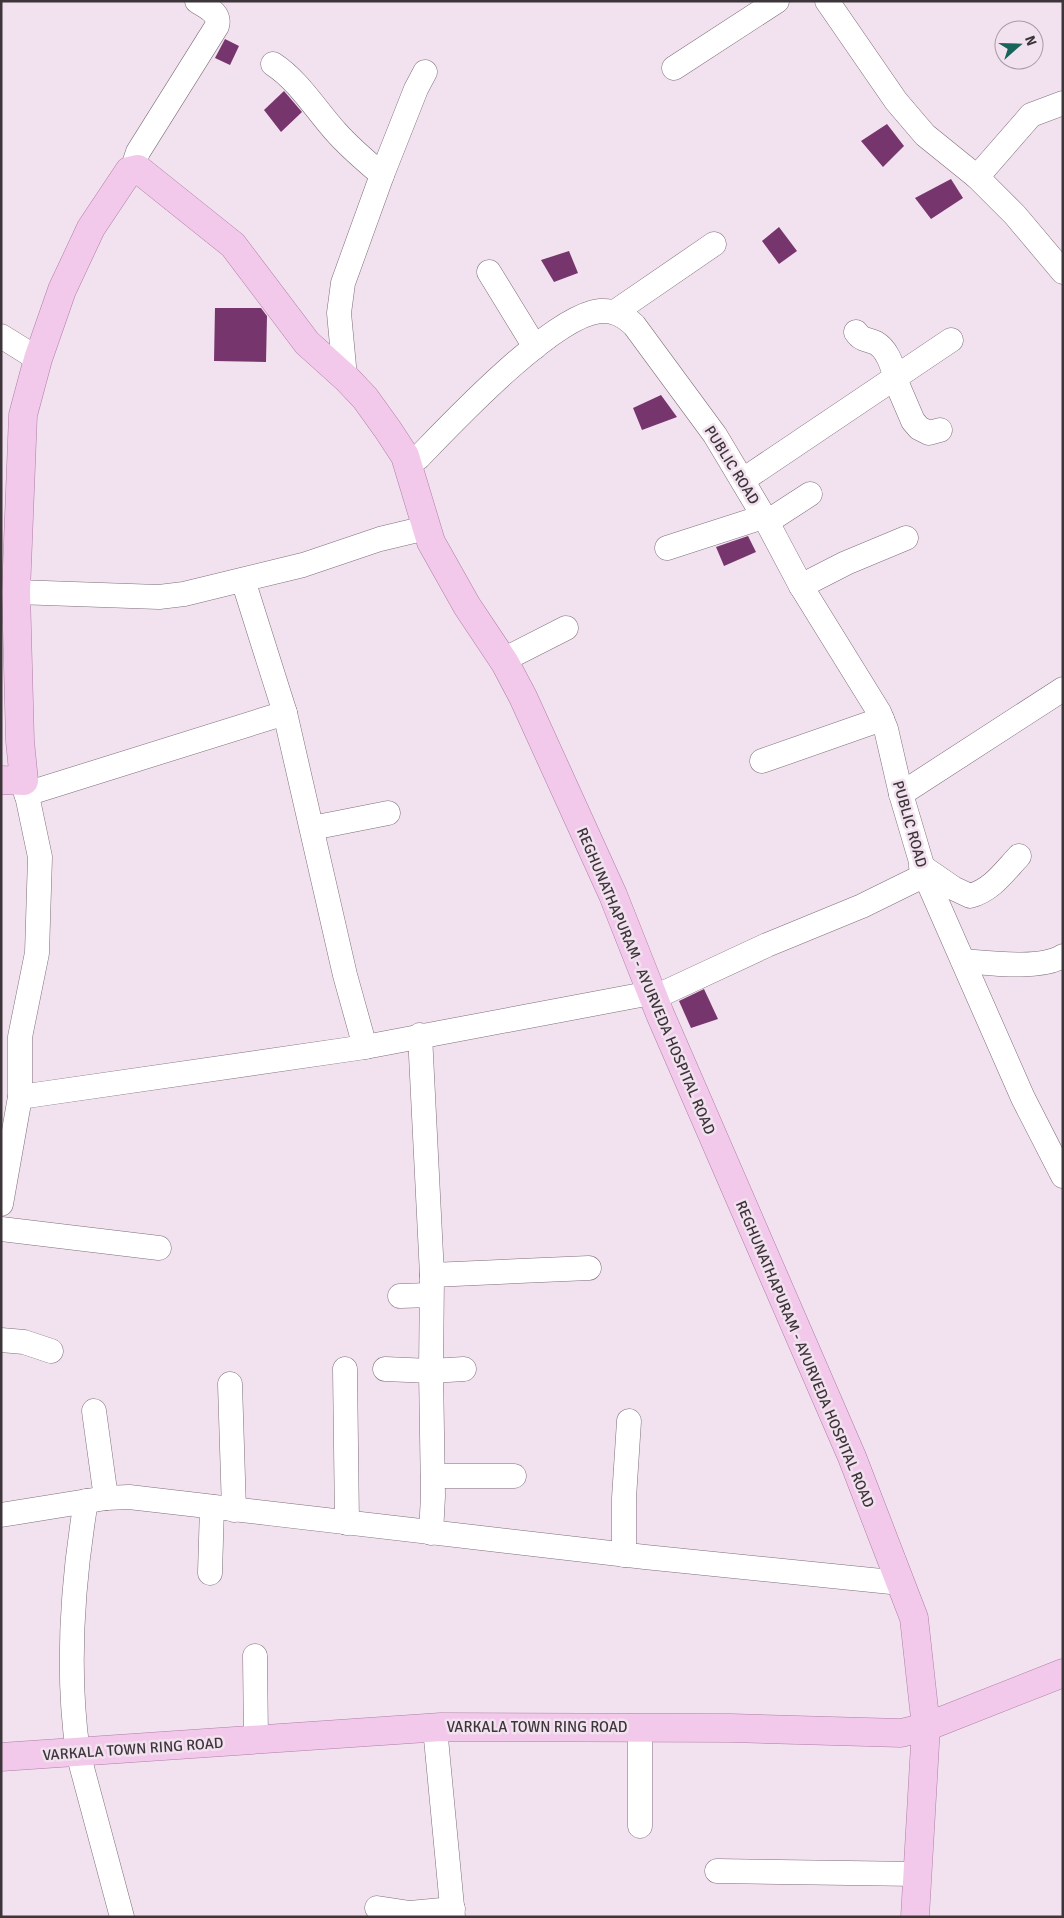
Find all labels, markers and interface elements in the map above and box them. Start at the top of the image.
north arrow [994,20,1044,70]
text: N [1021,33,1040,48]
street label: PUBLIC ROAD [701,422,763,508]
street label: PUBLIC ROAD [889,779,931,869]
street label: REGHUNATHAPURAM - AYURVEDA HOSPITAL ROAD [573,825,719,1137]
street label: REGHUNATHAPURAM - AYURVEDA HOSPITAL ROAD [732,1198,878,1510]
street label: VARKALA TOWN RING ROAD [446,1718,628,1736]
street label: VARKALA TOWN RING ROAD [42,1734,224,1764]

